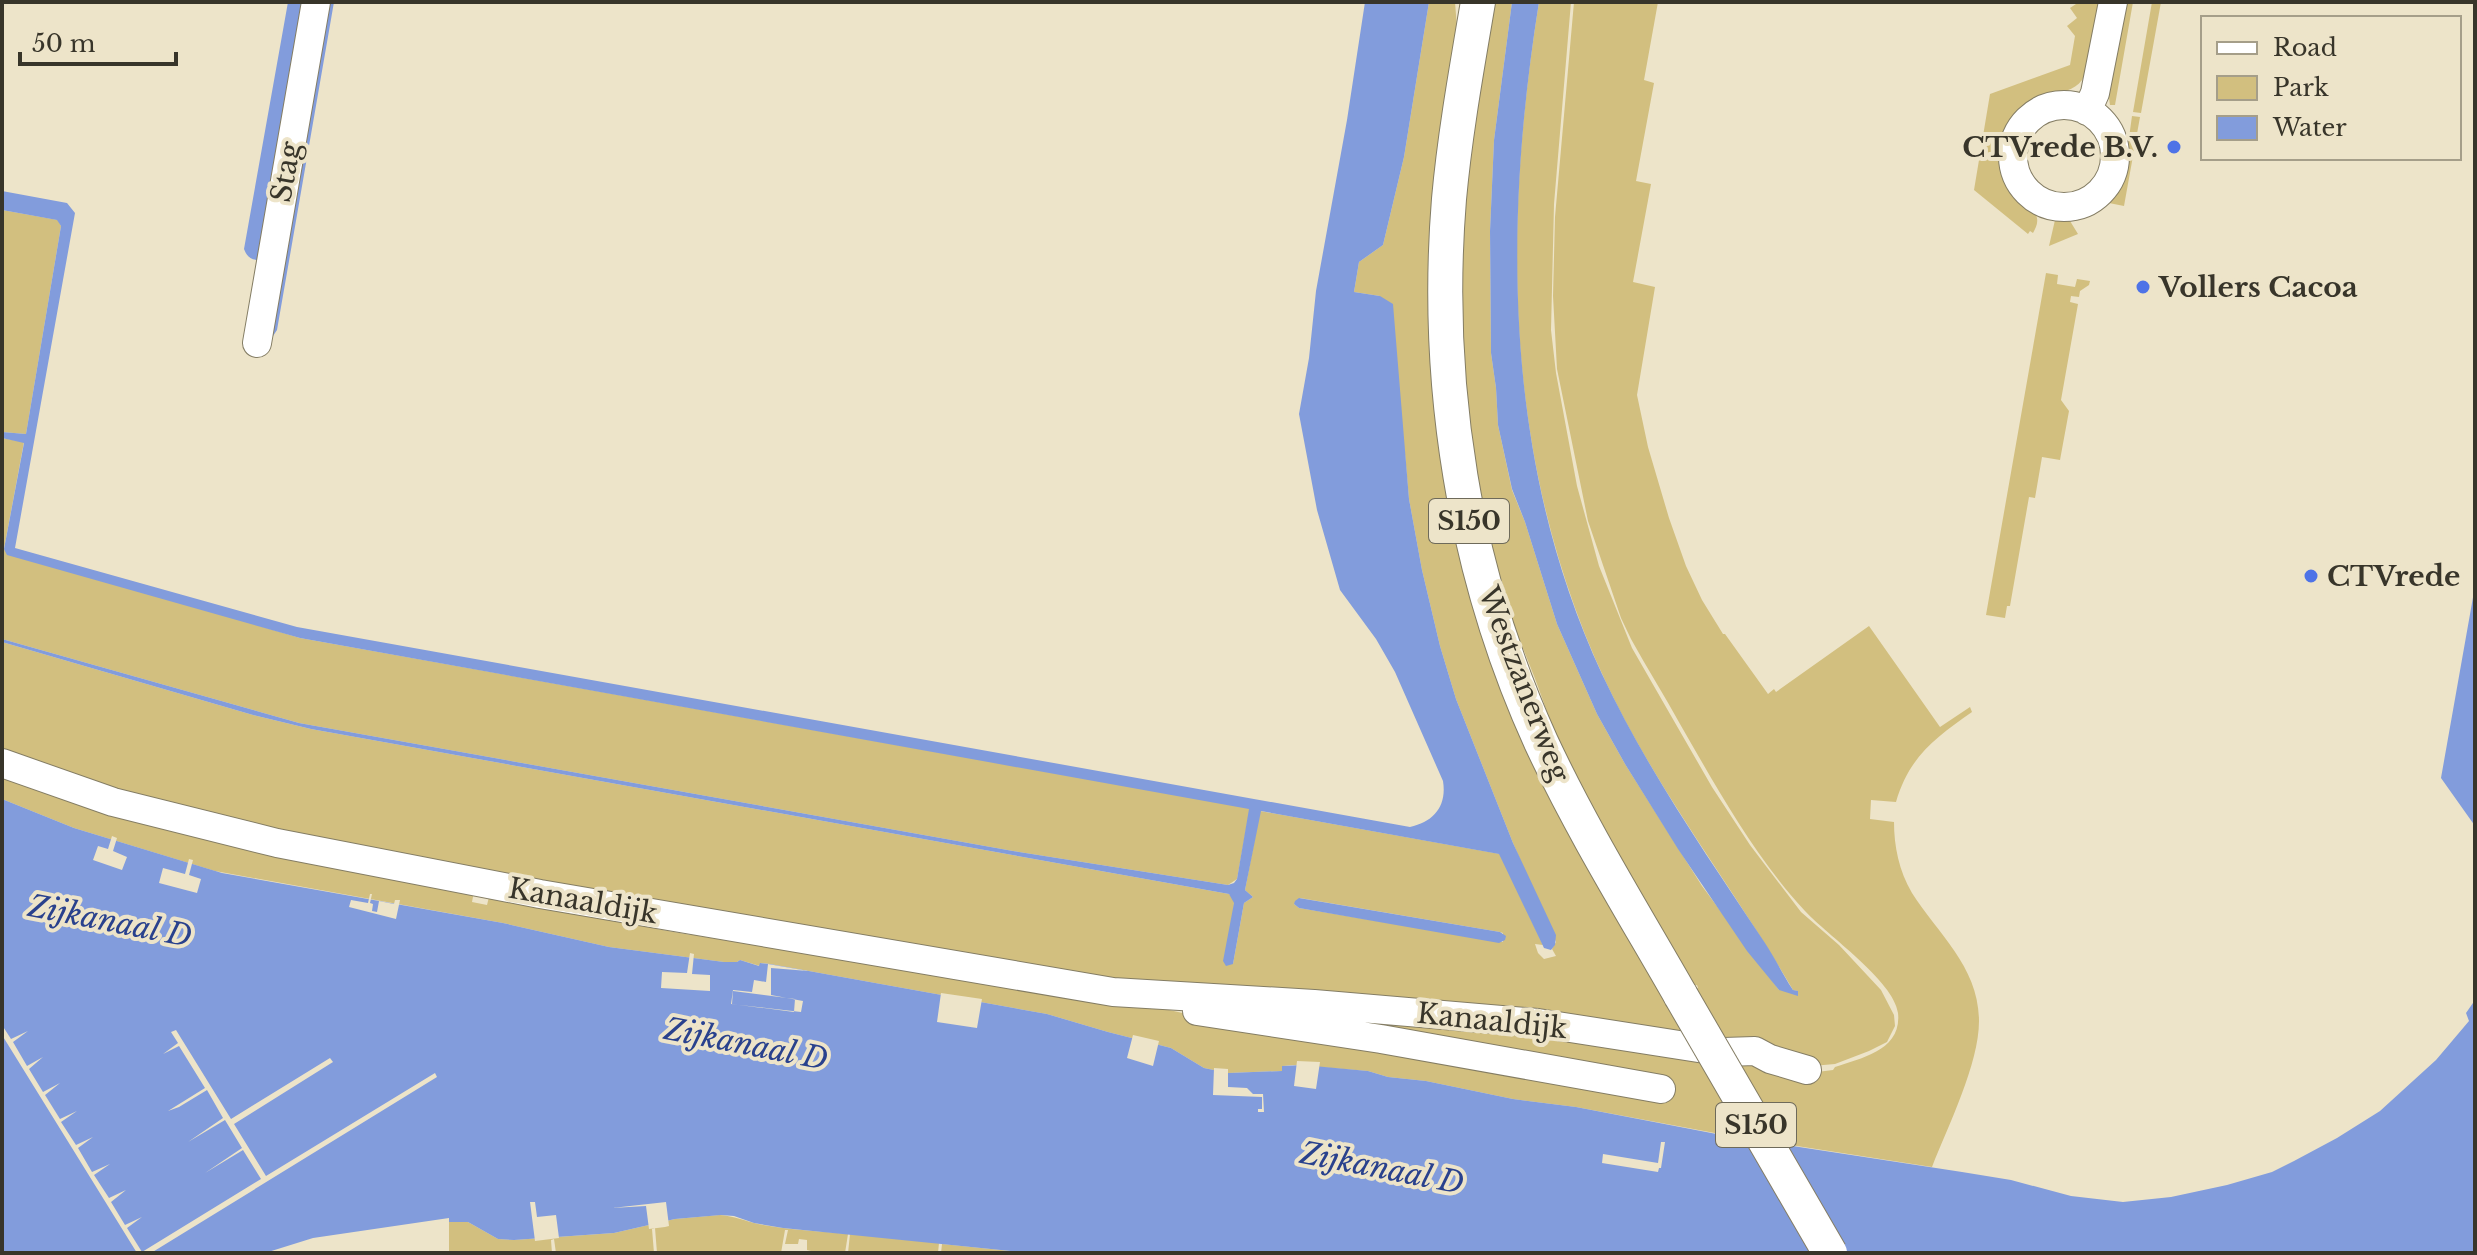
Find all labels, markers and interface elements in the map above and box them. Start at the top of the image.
scale bar [20,16,176,66]
legend [2201,16,2461,160]
text: 50 m [32,29,96,58]
text: Road [2273,33,2337,62]
text: Park [2273,73,2329,102]
text: Water [2272,113,2347,142]
place label: CTVrede B.V. [1962,130,2158,165]
street label: Stag [263,138,309,205]
marker: CTVrede B.V. [2165,138,2183,156]
place label: Vollers Cacoa [2158,270,2358,305]
marker: Vollers Cacoa [2134,278,2152,296]
road number: S150 [1429,499,1509,543]
place label: CTVrede [2327,559,2461,594]
marker: CTVrede [2302,567,2320,585]
street label: Westzanerweg [1470,581,1578,788]
street label: Kanaaldijk [506,871,661,931]
water label: Zijkanaal D [24,887,195,955]
street label: Kanaaldijk [1415,996,1570,1046]
water label: Zijkanaal D [660,1010,831,1078]
road number: S150 [1716,1103,1796,1147]
water label: Zijkanaal D [1296,1134,1467,1202]

